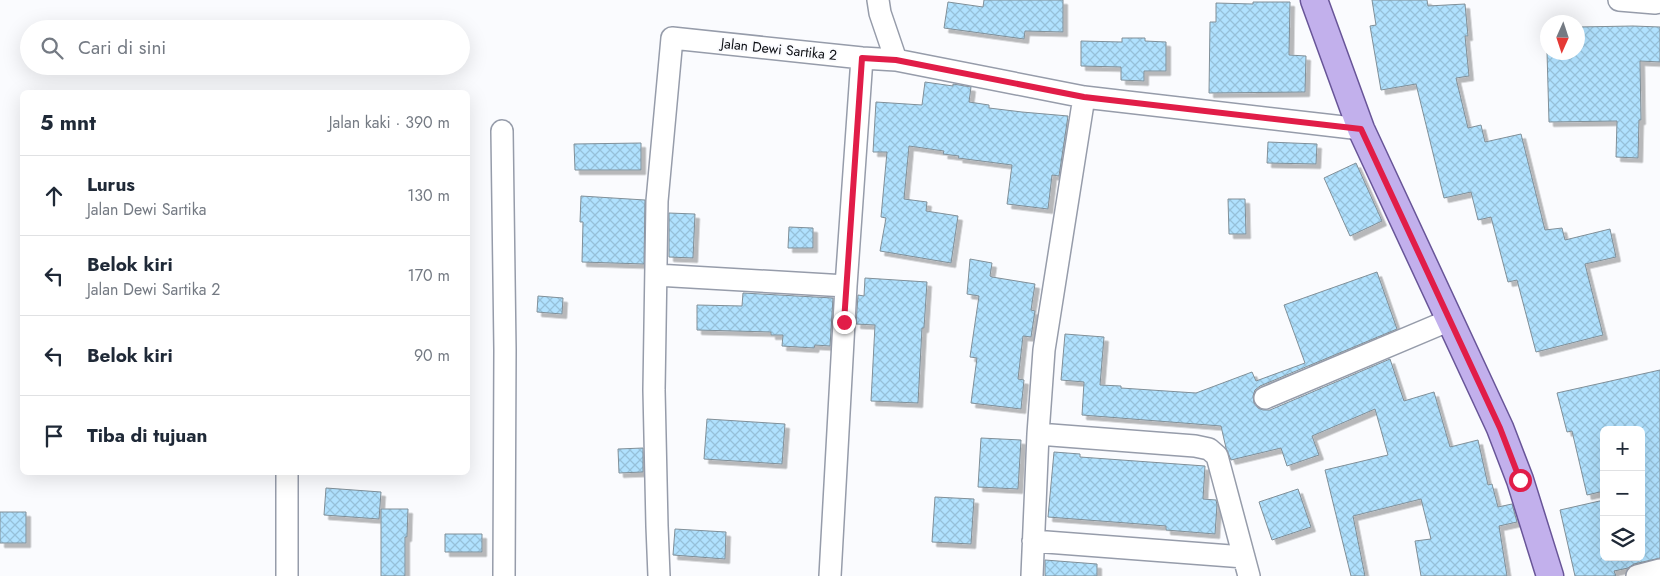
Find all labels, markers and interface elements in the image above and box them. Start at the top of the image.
north arrow [1540,15,1585,60]
search box [20,20,470,75]
street label: Jalan Dewi Sartika 2 [718,33,838,65]
icon: search [38,34,66,62]
text: Cari di sini [78,34,166,61]
text: 5 mnt [40,108,96,138]
text: Jalan kaki · 390 m [329,111,450,134]
text: Lurus [87,171,135,198]
icon: ahead [40,182,68,210]
text: 130 m [407,184,450,207]
text: Jalan Dewi Sartika [87,198,207,221]
text: Belok kiri [87,251,173,278]
icon: left [40,262,68,290]
text: 170 m [408,264,450,287]
text: Jalan Dewi Sartika 2 [87,278,220,301]
route end [833,311,856,334]
icon: left [40,342,68,370]
text: Belok kiri [87,342,173,369]
text: 90 m [414,344,450,367]
icon: arrive [40,422,68,450]
text: Tiba di tujuan [87,422,207,449]
map controls [1600,426,1645,561]
button: + [1600,426,1645,471]
route start [1509,469,1532,492]
button: − [1600,471,1645,516]
button: layers [1600,516,1645,561]

